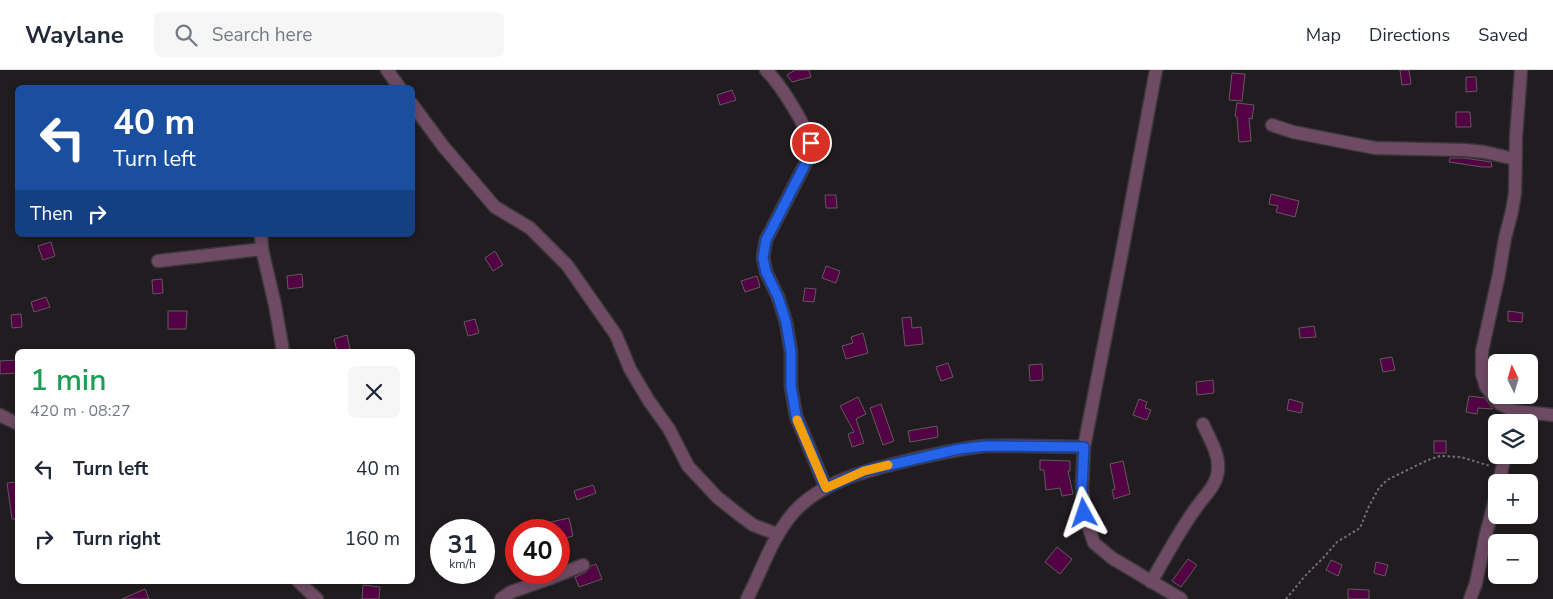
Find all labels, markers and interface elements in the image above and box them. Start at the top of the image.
search box [154,12,504,57]
text: Waylane [25,19,124,51]
icon: search [172,21,200,49]
text: Search here [212,22,312,48]
text: Map [1306,23,1341,47]
text: Directions [1369,23,1450,47]
text: Saved [1478,23,1528,47]
text: 40 m [113,99,195,146]
icon: left [30,105,95,170]
pin [790,122,832,164]
icon: arrive [797,129,825,157]
text: Turn left [113,144,196,174]
icon: right [83,200,111,228]
text: Then [30,201,73,227]
north arrow [1488,354,1538,404]
map controls [1488,354,1538,584]
text: 1 min [30,360,106,401]
button: close [348,366,400,418]
text: 420 m · 08:27 [30,400,131,422]
button: layers [1488,414,1538,464]
icon: left [30,455,58,483]
text: Turn left [73,456,148,482]
text: 40 m [356,456,400,482]
button: + [1488,474,1538,524]
position arrow [1057,486,1109,538]
speed limit sign: 40 [505,519,570,584]
icon: right [30,525,58,553]
text: Turn right [73,526,160,552]
text: 160 m [345,526,400,552]
text: 31 [447,528,478,562]
button: − [1488,534,1538,584]
text: km/h [449,556,476,572]

